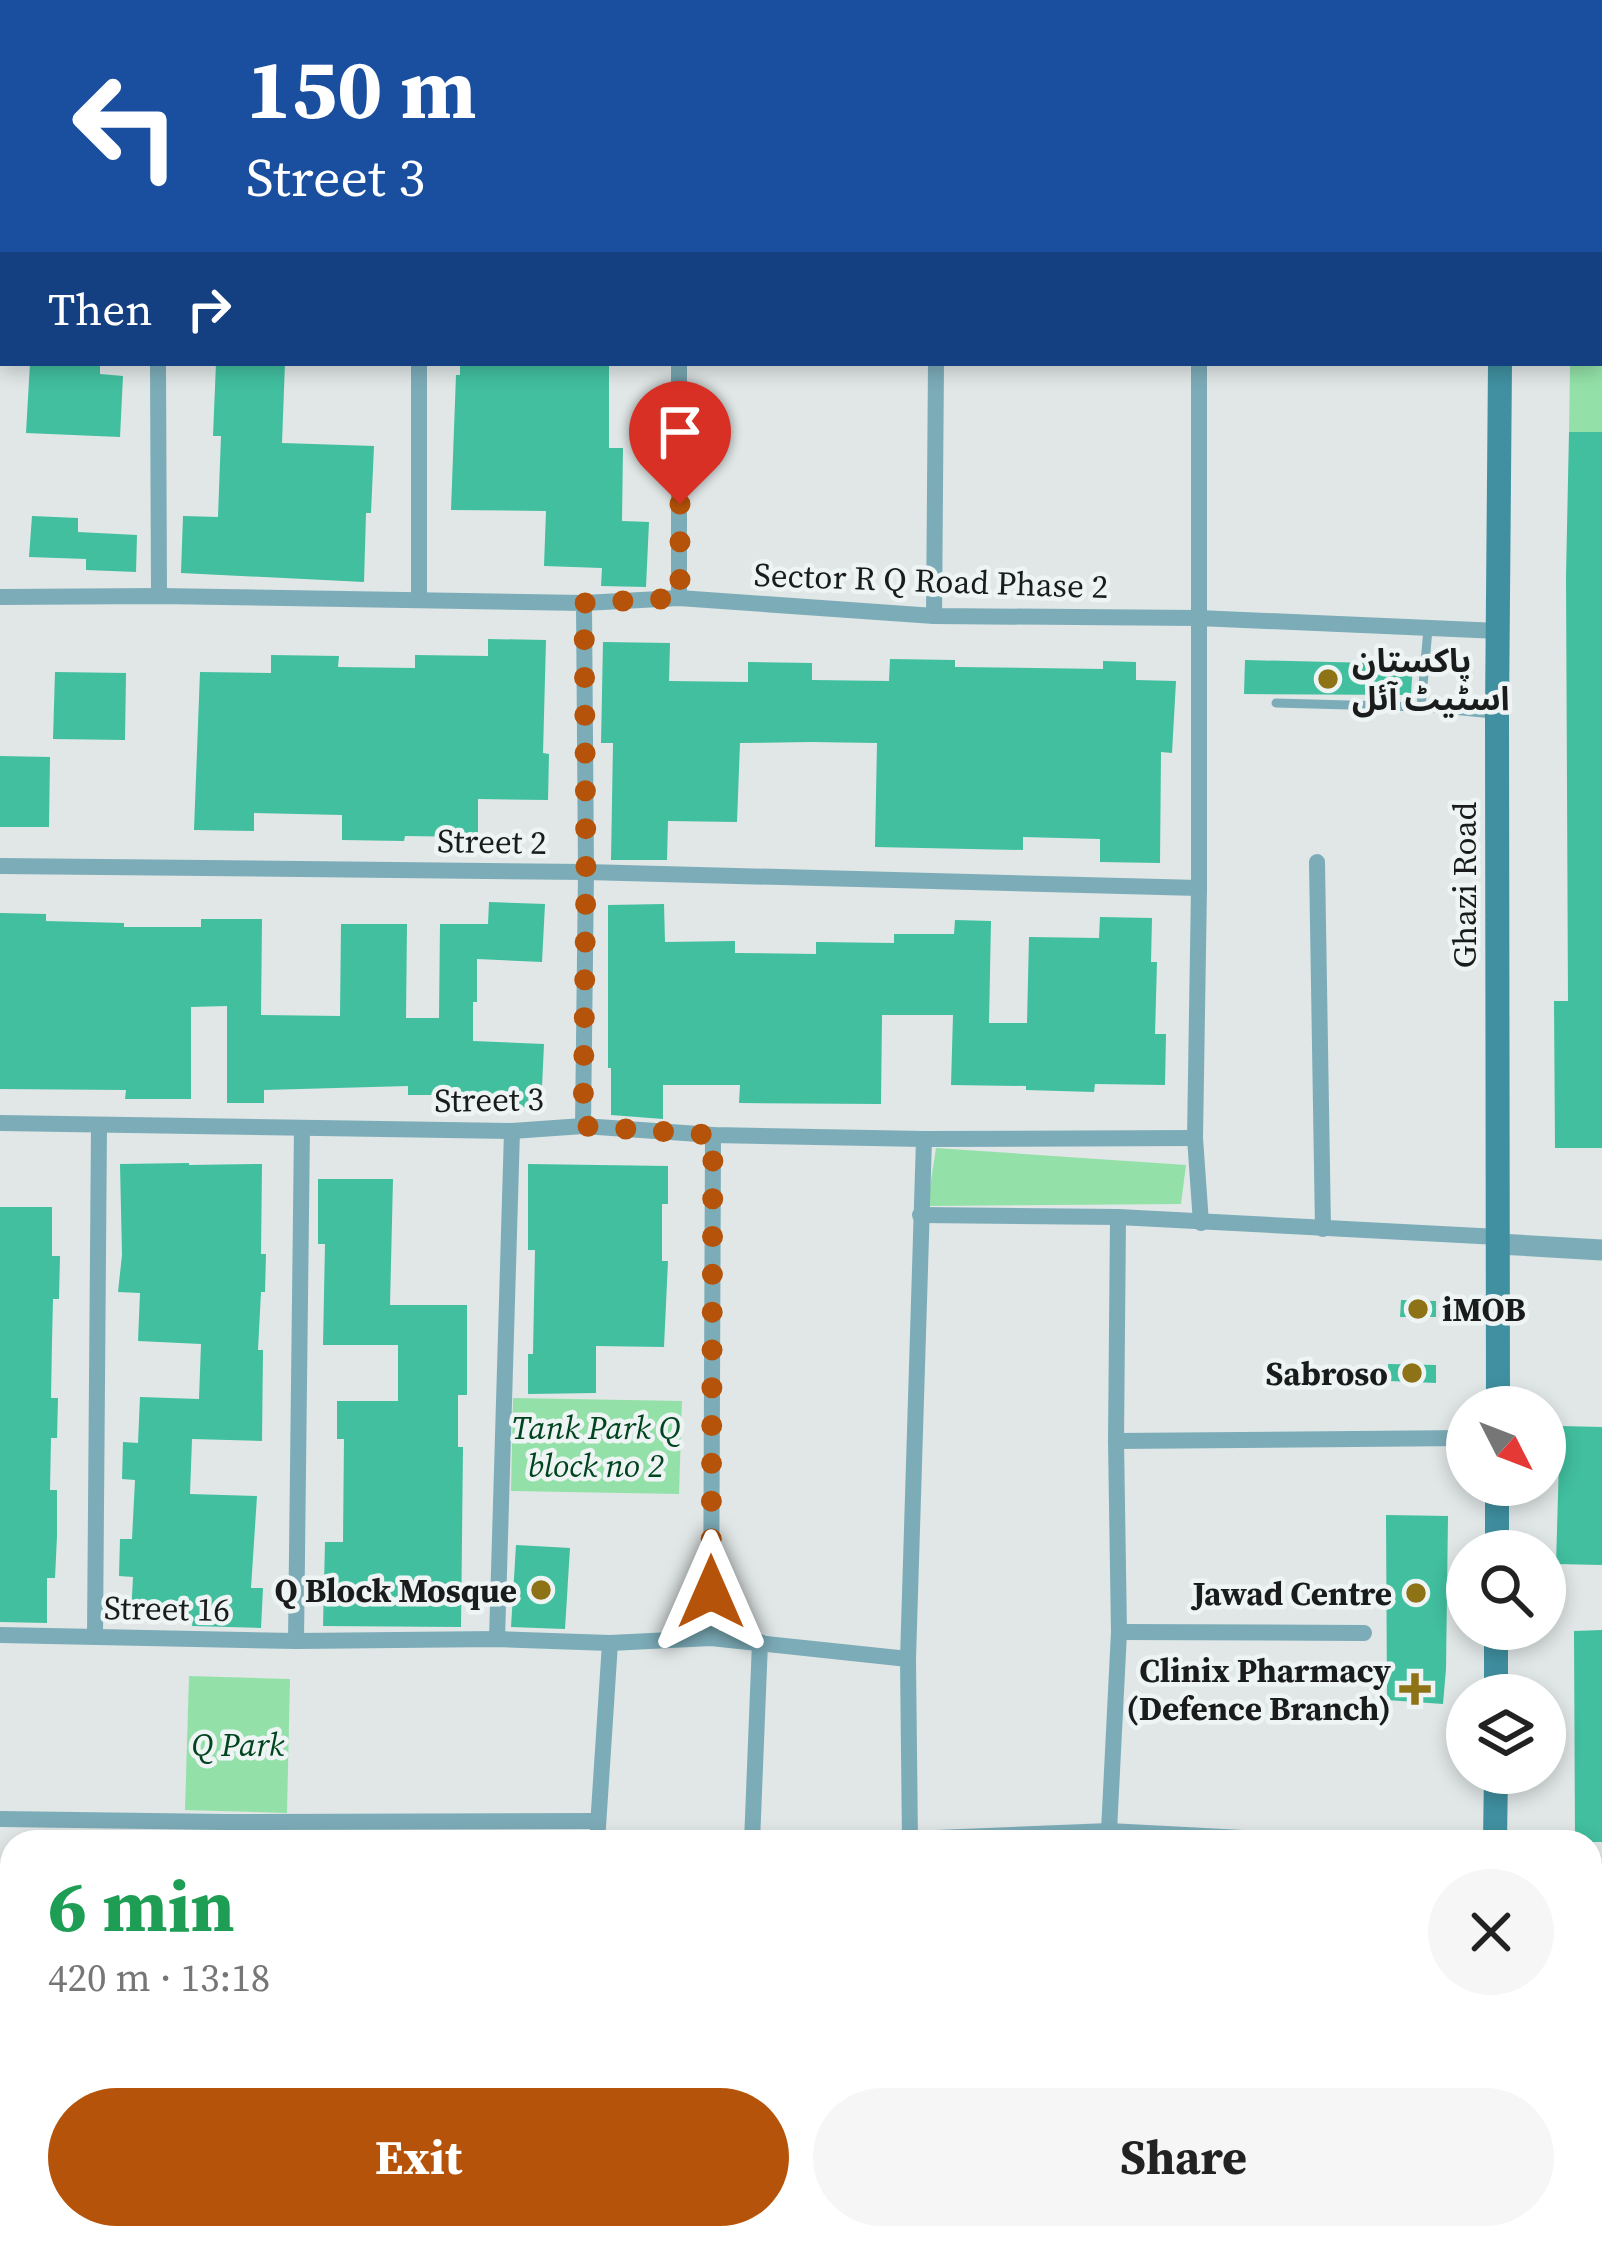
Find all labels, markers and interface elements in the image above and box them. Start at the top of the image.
text: 150 m [246,31,477,146]
icon: left [48,48,204,204]
text: Street 3 [246,140,425,214]
icon: right [176,276,242,342]
text: Then [48,278,152,340]
pin [629,381,731,504]
icon: arrive [647,399,713,465]
street label: Sector R Q Road Phase 2 [753,552,1109,609]
place label: پاکستان اسٹیٹ آئل [1352,638,1510,721]
marker: پاکستان اسٹیٹ آئل [1315,666,1341,692]
street label: Ghazi Road [1442,801,1487,968]
street label: Street 2 [437,818,547,865]
street label: Street 3 [434,1076,544,1123]
place label: iMOB [1442,1287,1526,1332]
marker: iMOB [1405,1296,1431,1322]
place label: Sabroso [1265,1351,1388,1396]
marker: Sabroso [1399,1360,1425,1386]
north arrow [1446,1386,1566,1506]
map controls [1446,1386,1566,1794]
park label: Tank Park Q block no 2 [512,1405,680,1488]
position arrow [648,1529,774,1655]
button: search [1446,1530,1566,1650]
place label: Q Block Mosque [275,1568,517,1613]
place label: Jawad Centre [1190,1571,1392,1616]
marker: Q Block Mosque [528,1577,554,1603]
marker: Jawad Centre [1403,1580,1429,1606]
street label: Street 16 [104,1585,230,1632]
place label: Clinix Pharmacy (Defence Branch) [1126,1648,1391,1731]
button: layers [1446,1674,1566,1794]
marker: Clinix Pharmacy (Defence Branch) [1402,1676,1428,1702]
park label: Q Park [192,1722,285,1767]
text: 6 min [48,1856,235,1955]
button: close [1428,1869,1554,1995]
text: 420 m · 13:18 [48,1951,270,2004]
button: Exit [48,2088,789,2226]
button: Share [813,2088,1554,2226]

